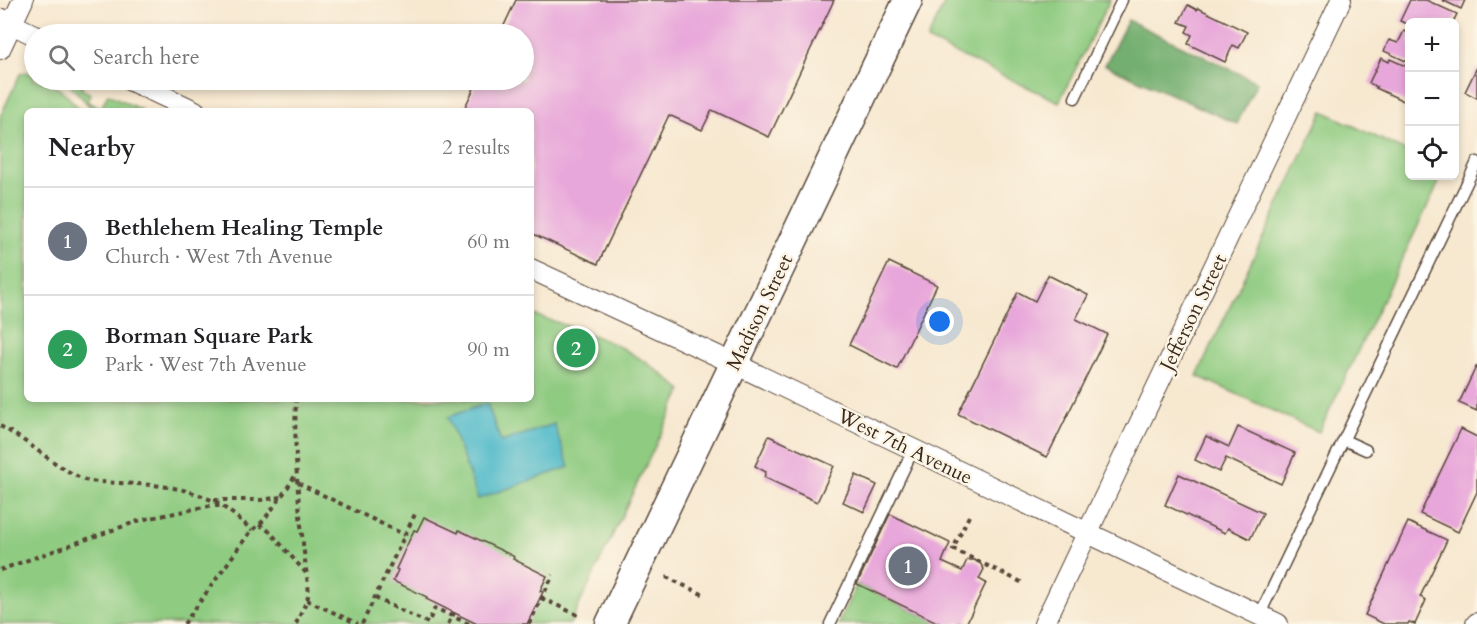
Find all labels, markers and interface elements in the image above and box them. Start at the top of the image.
map controls [1405,18,1459,180]
button: + [1405,18,1459,72]
search box [24,24,534,90]
icon: search [45,41,78,74]
text: Search here [93,42,200,72]
button: − [1405,72,1459,126]
button: locate [1405,126,1459,180]
text: Nearby [48,130,136,165]
text: 2 results [442,134,510,161]
text: Bethlehem Healing Temple [105,213,383,243]
text: 1 [62,228,73,255]
text: 60 m [467,228,510,255]
text: Church · West 7th Avenue [105,243,333,270]
street label: Madison Street [720,249,800,375]
street label: Jefferson Street [1152,249,1234,378]
your location [925,307,954,336]
text: Borman Square Park [105,321,313,351]
pin: 2 [556,326,596,370]
text: 2 [62,336,73,363]
text: 90 m [467,336,510,363]
text: Park · West 7th Avenue [105,351,307,378]
street label: West 7th Avenue [832,402,977,491]
pin: 1 [888,544,928,588]

